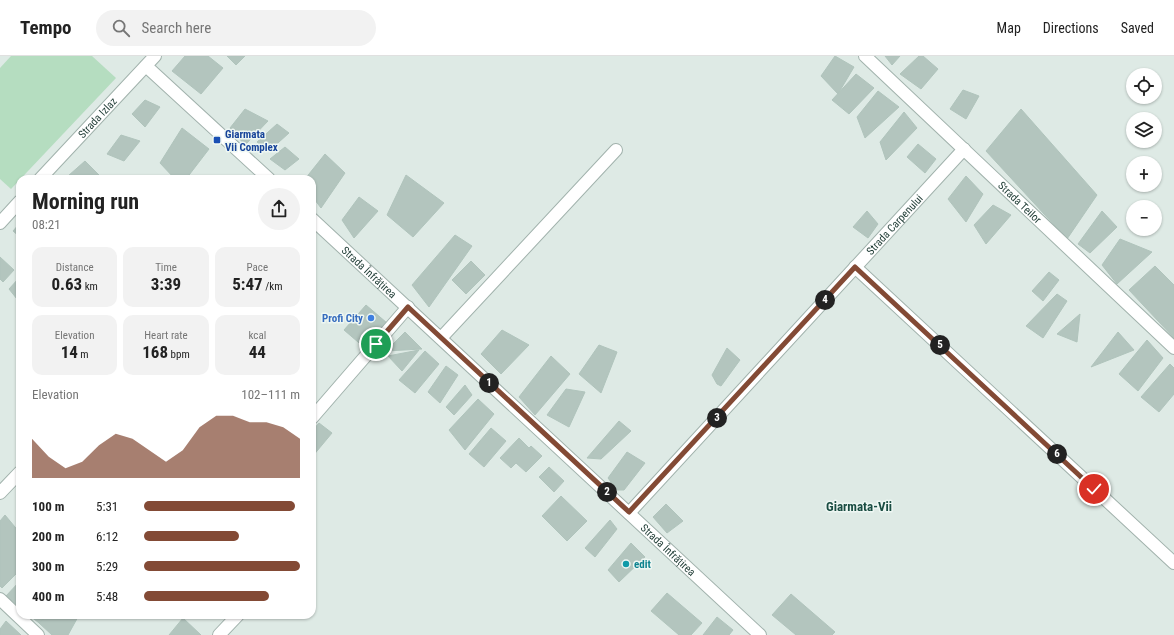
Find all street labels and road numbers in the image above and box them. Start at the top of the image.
street label: Strada Izlaz [76,95,120,141]
street label: Strada Teilor [995,179,1044,227]
street label: Strada Carpenului [864,192,926,258]
street label: Strada Înfrățirea [339,244,399,301]
street label: Strada Înfrățirea [638,521,698,579]

